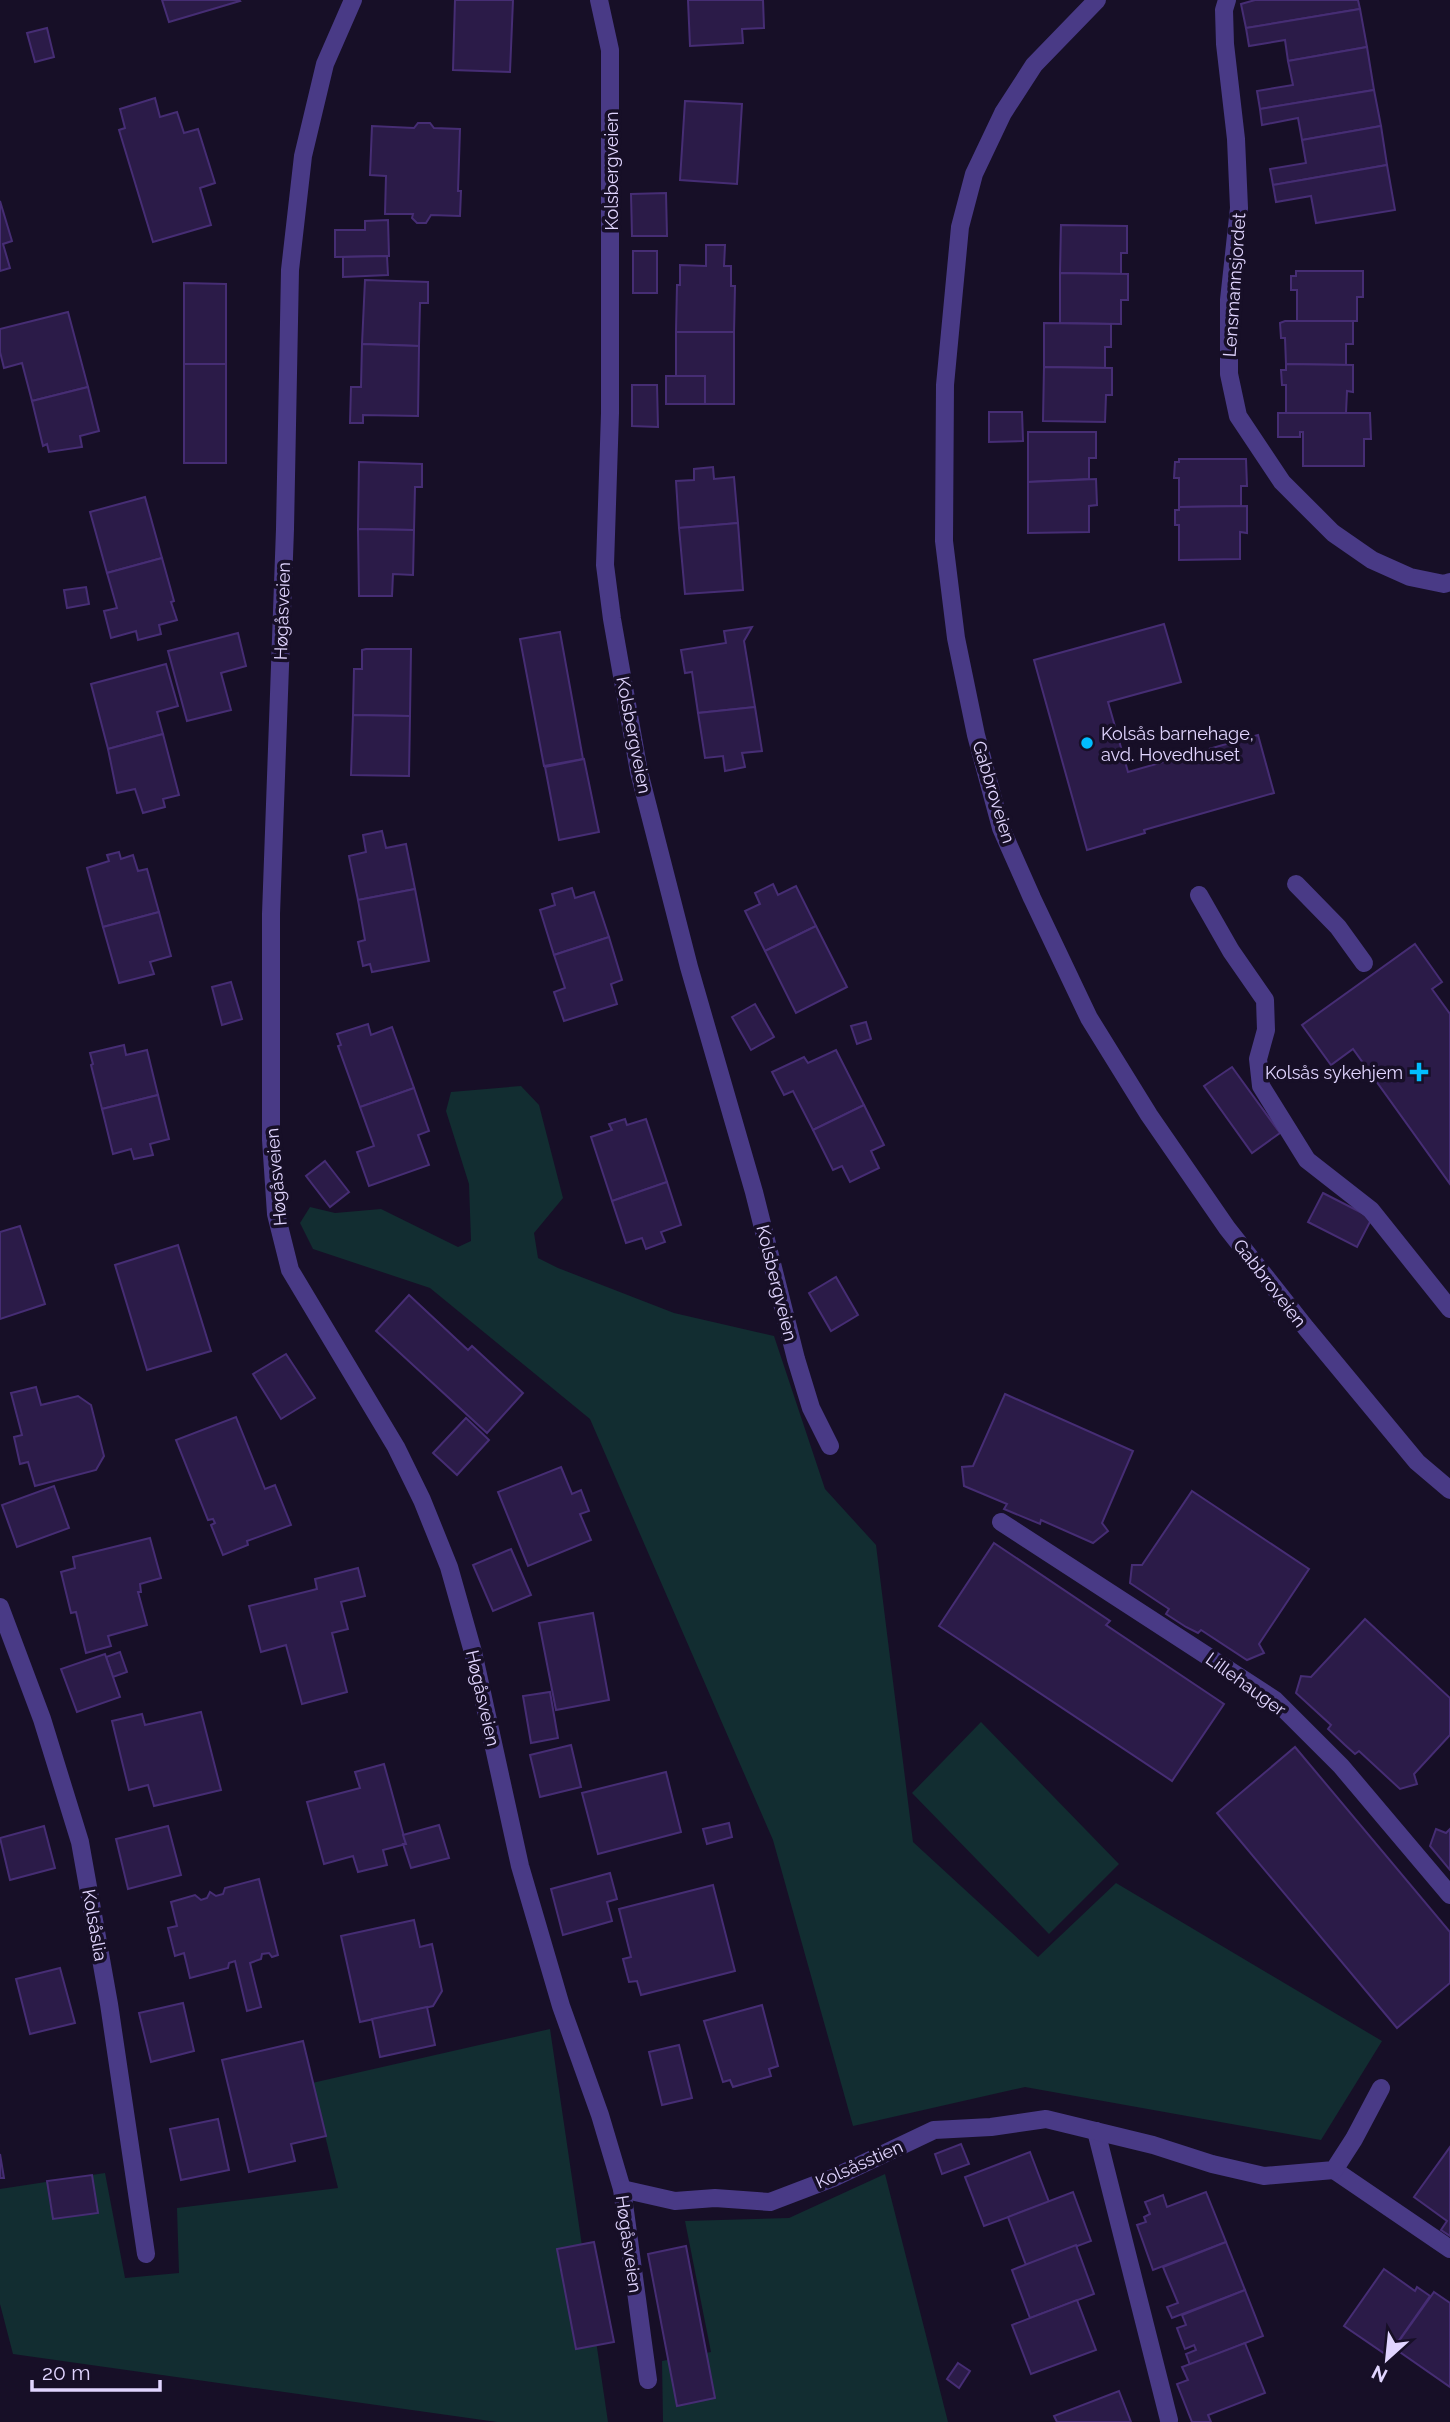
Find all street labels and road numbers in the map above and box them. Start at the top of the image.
street label: Kolsbergveien [601,112,622,231]
street label: Lensmannsjordet [1218,212,1250,358]
street label: Høgåsveien [270,562,294,660]
street label: Kolsbergveien [612,675,656,795]
street label: Gabbroveien [968,738,1020,846]
street label: Høgåsveien [261,1127,291,1227]
street label: Kolsbergveien [752,1223,802,1343]
street label: Gabbroveien [1229,1235,1311,1331]
street label: Høgåsveien [462,1648,504,1748]
street label: Lillehauger [1202,1648,1291,1720]
street label: Kolsåslia [78,1888,112,1962]
street label: Kolsåsstien [812,2135,906,2193]
street label: Høgåsveien [612,2194,646,2294]

